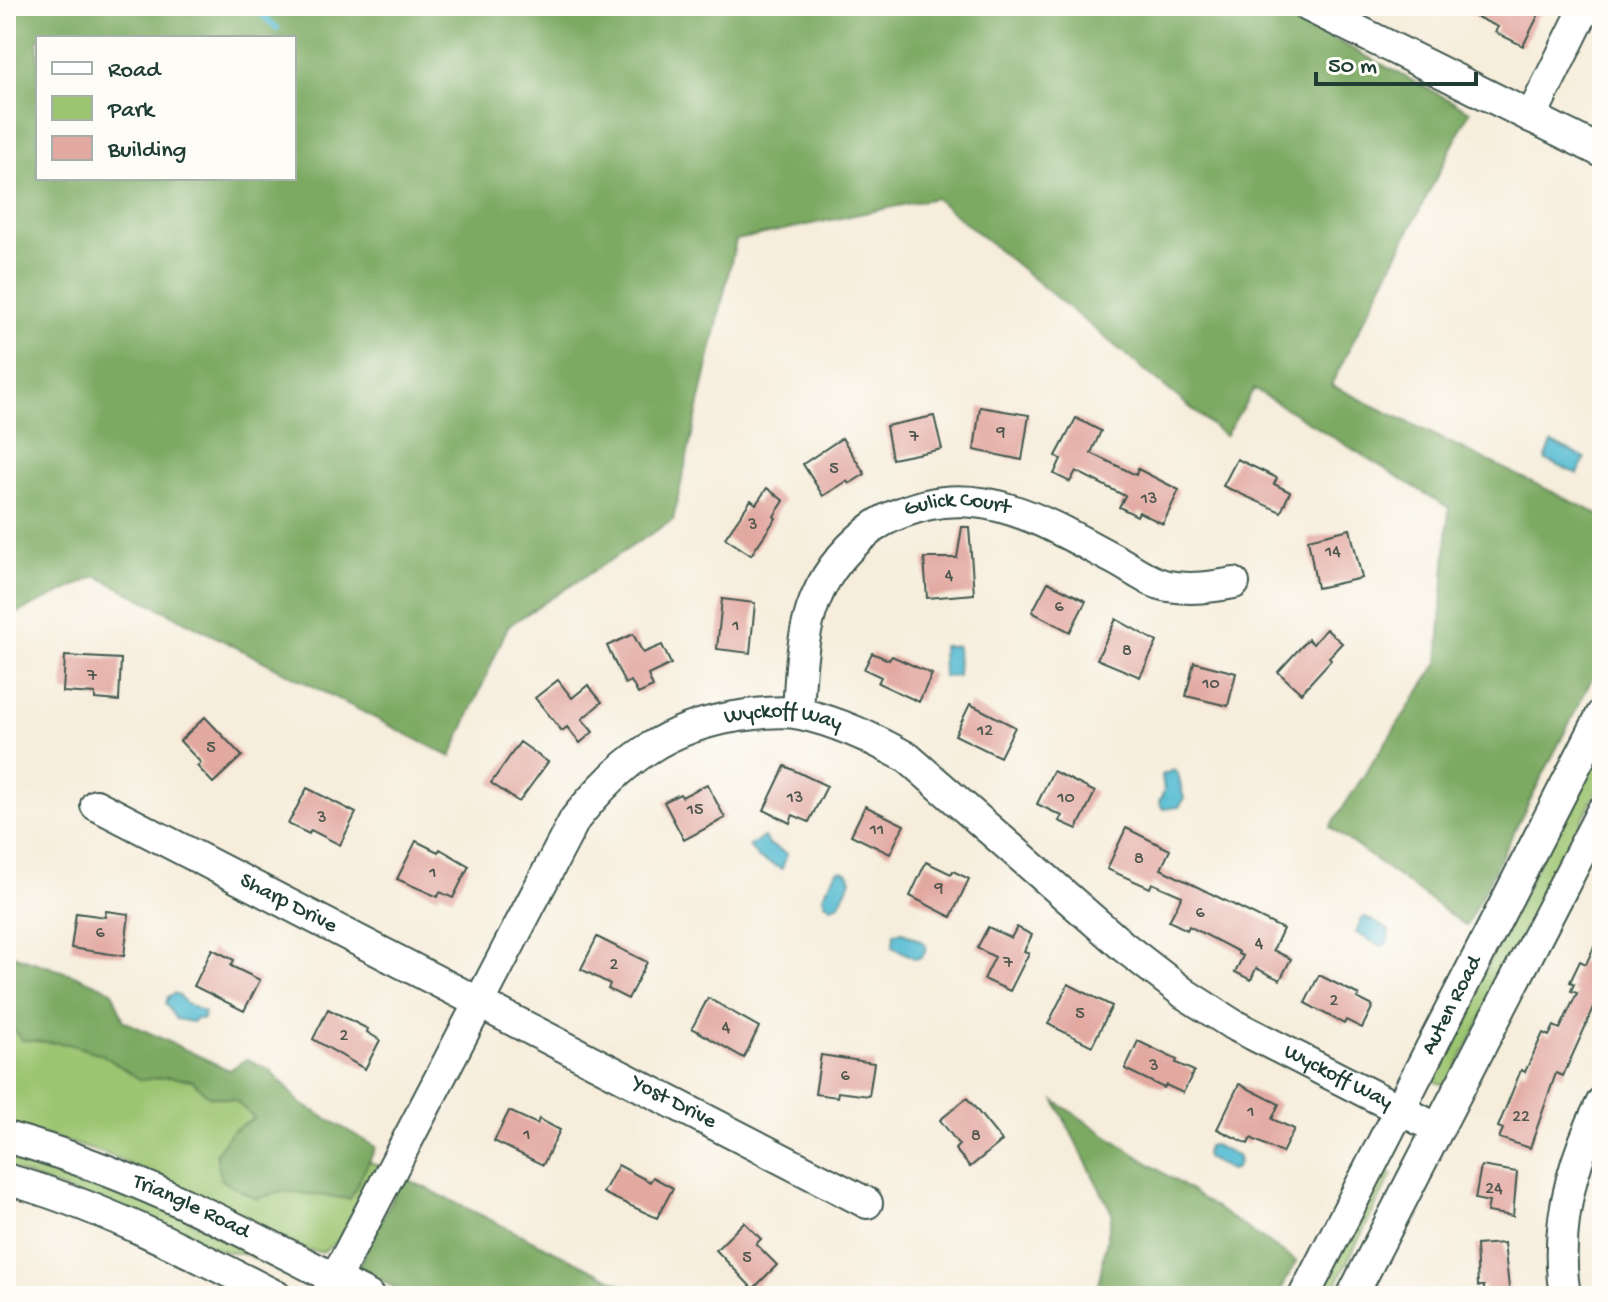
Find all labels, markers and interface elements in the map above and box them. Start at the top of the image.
legend [36,36,296,180]
scale bar [1316,36,1476,86]
text: 50 m [1328,53,1377,82]
text: Road [108,57,162,86]
text: Park [107,97,156,126]
text: Building [107,137,186,166]
house number: 9 [995,422,1006,443]
house number: 7 [908,427,919,448]
house number: 5 [829,459,839,480]
street label: Gulick Court [901,488,1015,524]
house number: 13 [1140,489,1157,510]
house number: 3 [747,515,758,536]
house number: 14 [1324,542,1341,563]
house number: 4 [945,566,954,587]
house number: 6 [1054,597,1064,618]
house number: 1 [731,616,740,637]
house number: 8 [1122,641,1132,662]
house number: 7 [86,666,97,687]
house number: 10 [1201,674,1220,695]
street label: Wyckoff Way [722,699,846,738]
house number: 12 [976,721,993,742]
house number: 5 [206,738,216,759]
house number: 13 [786,788,803,809]
house number: 10 [1056,788,1075,809]
house number: 15 [686,800,703,821]
house number: 3 [316,808,327,829]
house number: 11 [869,820,884,841]
house number: 8 [1134,849,1144,870]
house number: 1 [428,863,437,884]
street label: Sharp Drive [235,868,342,940]
house number: 9 [933,878,944,899]
house number: 6 [1195,903,1205,924]
house number: 6 [95,923,105,944]
house number: 4 [1255,934,1264,955]
street label: Auten Road [1417,950,1490,1060]
house number: 7 [1002,953,1013,974]
house number: 2 [610,955,619,976]
house number: 2 [1330,991,1339,1012]
house number: 5 [1075,1004,1085,1025]
house number: 4 [722,1018,731,1039]
house number: 2 [340,1026,349,1047]
street label: Wyckoff Way [1279,1039,1397,1116]
house number: 3 [1148,1056,1159,1077]
house number: 6 [840,1066,850,1087]
street label: Yost Drive [625,1070,721,1136]
house number: 1 [1246,1102,1255,1123]
house number: 22 [1512,1107,1530,1128]
house number: 1 [522,1125,531,1146]
house number: 8 [971,1126,981,1147]
street label: Triangle Road [127,1169,255,1247]
house number: 24 [1485,1179,1503,1200]
house number: 5 [742,1248,752,1269]

